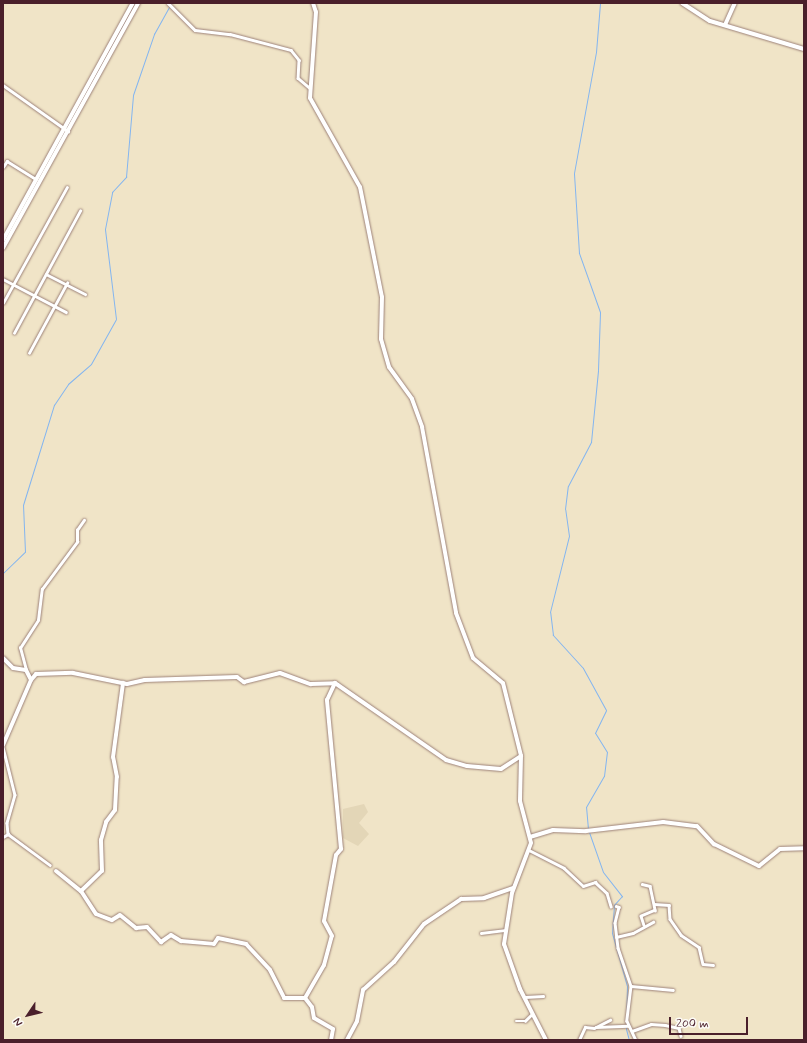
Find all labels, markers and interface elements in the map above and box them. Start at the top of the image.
north arrow [8,995,48,1035]
scale bar [671,1009,750,1035]
text: N [10,1015,26,1029]
text: 200 m [676,1016,709,1032]

